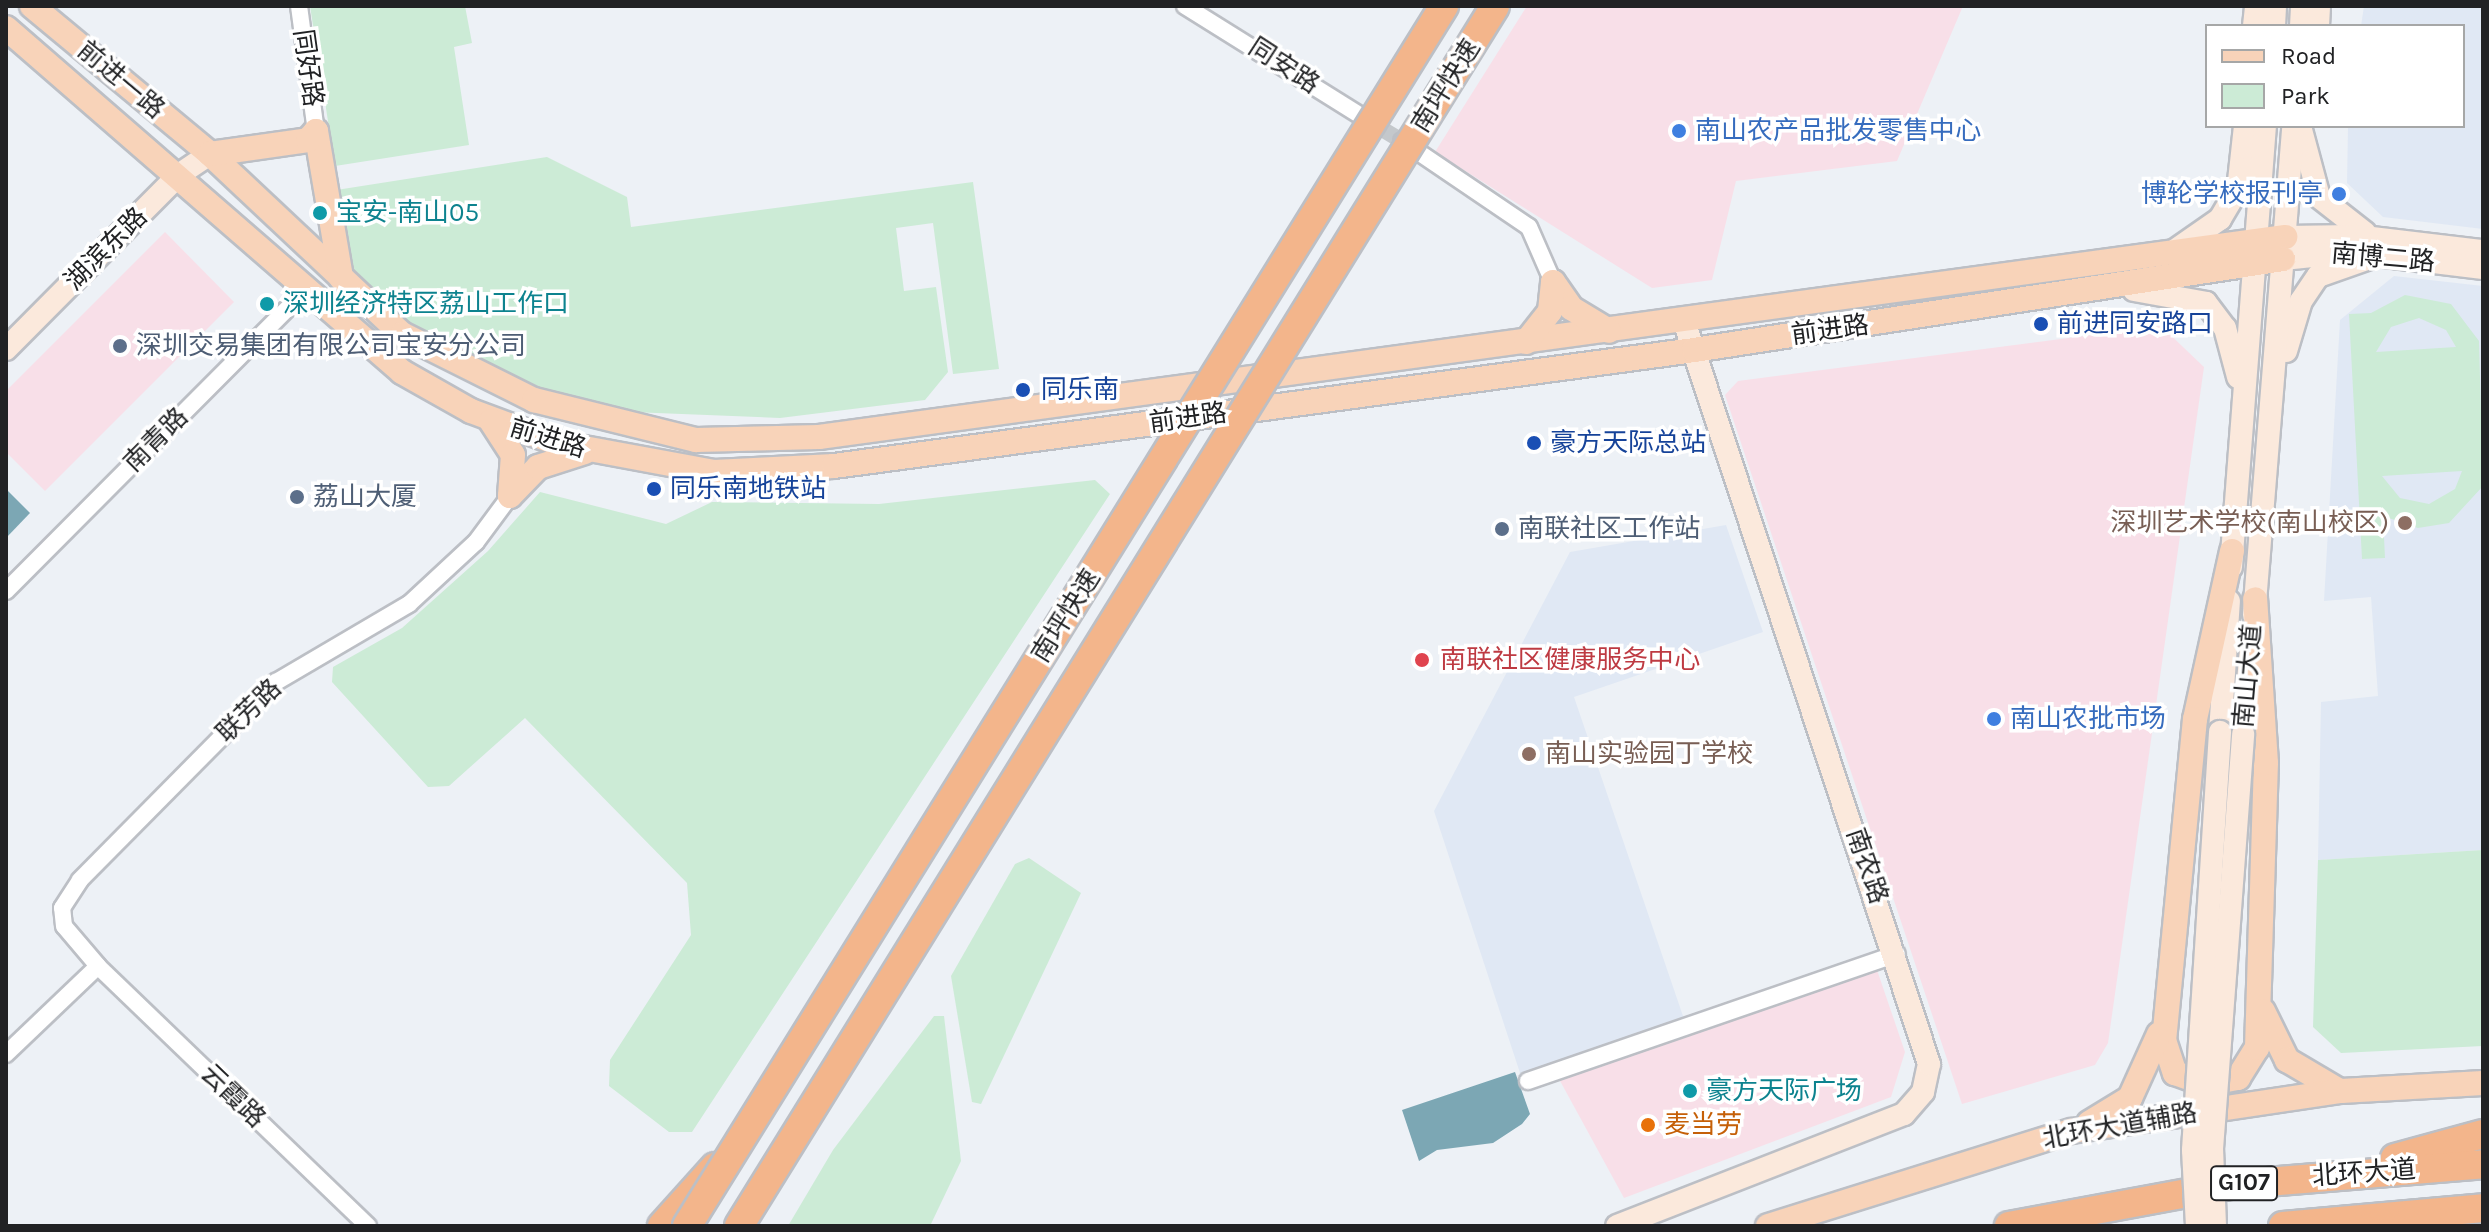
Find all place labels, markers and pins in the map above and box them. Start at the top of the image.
place label: 南山农产品批发零售中心 [1695,115,1981,147]
marker: 南山农产品批发零售中心 [1670,122,1688,140]
place label: 博轮学校报刊亭 [2141,178,2323,210]
marker: 博轮学校报刊亭 [2330,185,2348,203]
place label: 宝安-南山05 [336,197,479,229]
marker: 宝安-南山05 [311,204,329,222]
place label: 深圳经济特区荔山工作口 [283,288,569,320]
marker: 深圳经济特区荔山工作口 [258,295,276,313]
place label: 前进同安路口 [2057,308,2213,340]
marker: 前进同安路口 [2032,315,2050,333]
place label: 深圳交易集团有限公司宝安分公司 [136,330,526,362]
marker: 深圳交易集团有限公司宝安分公司 [111,337,129,355]
place label: 同乐南 [1041,374,1119,406]
marker: 同乐南 [1012,379,1034,401]
place label: 豪方天际总站 [1550,427,1706,459]
marker: 豪方天际总站 [1525,434,1543,452]
place label: 同乐南地铁站 [670,473,826,505]
marker: 同乐南地铁站 [645,480,663,498]
place label: 荔山大厦 [313,481,417,513]
marker: 荔山大厦 [288,488,306,506]
place label: 深圳艺术学校(南山校区) [2111,507,2389,539]
place label: 南联社区工作站 [1518,513,1700,545]
marker: 深圳艺术学校(南山校区) [2396,514,2414,532]
marker: 南联社区工作站 [1493,520,1511,538]
place label: 南联社区健康服务中心 [1440,644,1700,676]
marker: 南联社区健康服务中心 [1411,649,1433,671]
place label: 南山农批市场 [2010,703,2166,735]
marker: 南山农批市场 [1985,710,2003,728]
place label: 南山实验园丁学校 [1545,738,1753,770]
marker: 南山实验园丁学校 [1520,745,1538,763]
place label: 豪方天际广场 [1706,1075,1862,1107]
marker: 豪方天际广场 [1681,1082,1699,1100]
place label: 麦当劳 [1664,1109,1742,1141]
marker: 麦当劳 [1639,1116,1657,1134]

